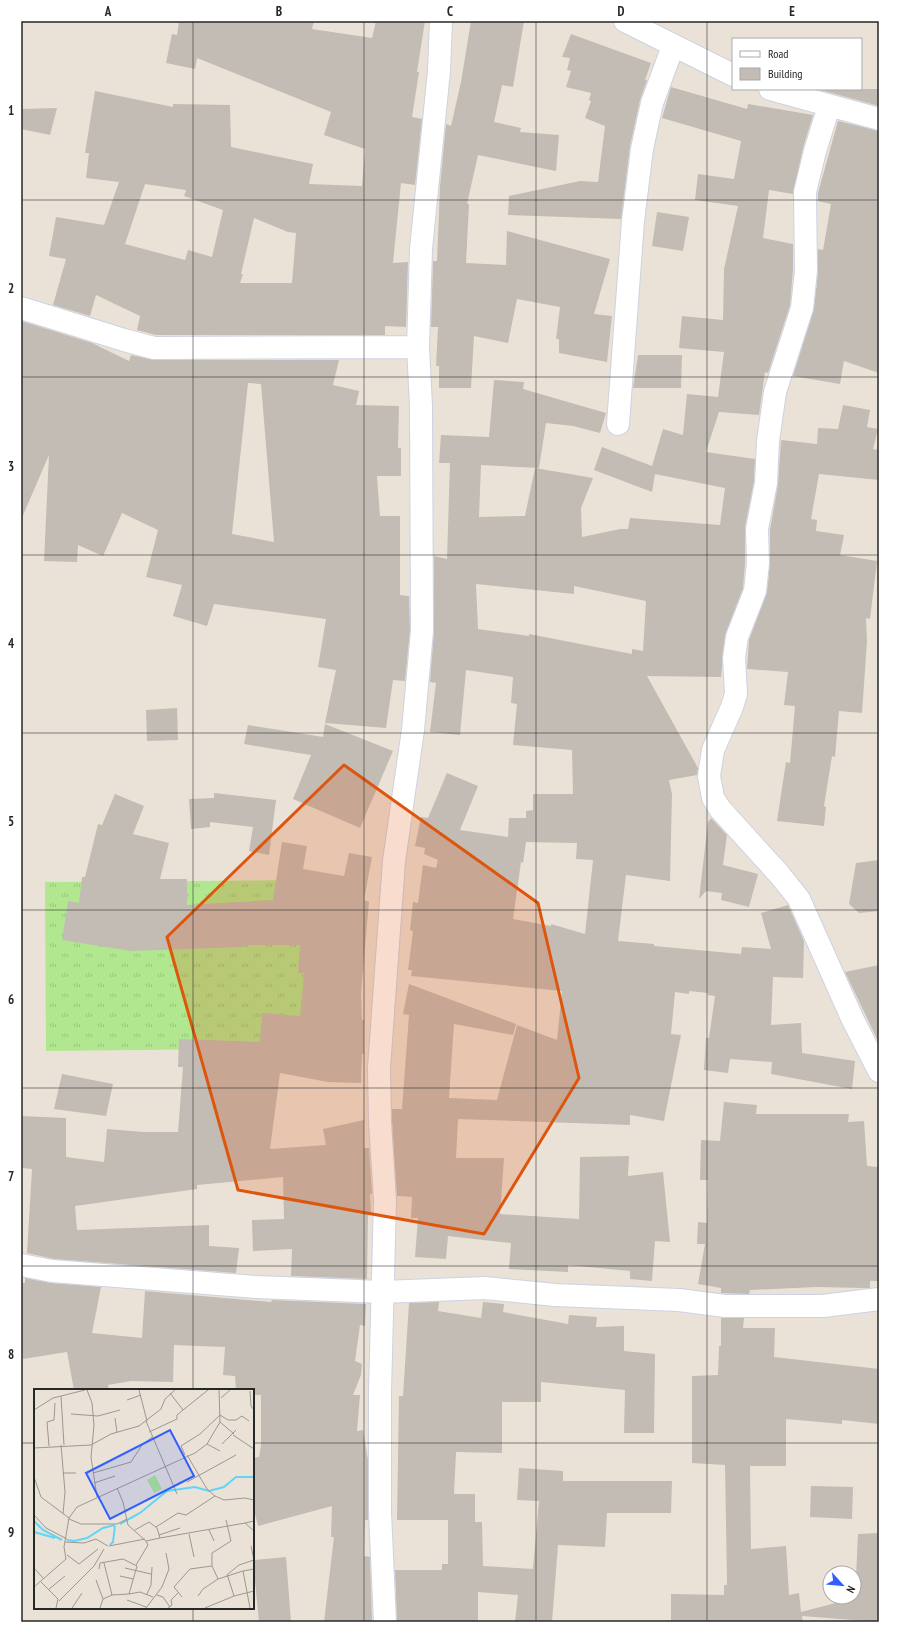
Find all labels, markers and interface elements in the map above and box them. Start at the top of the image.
text: A [104,3,112,20]
text: B [276,3,282,20]
text: C [447,3,453,20]
text: D [618,3,625,20]
text: E [789,3,795,20]
legend [732,38,862,90]
text: Road [768,46,788,61]
text: Building [768,66,803,81]
text: 1 [8,102,14,119]
text: 2 [8,280,14,297]
text: 3 [8,458,14,475]
text: 4 [8,635,15,652]
text: 5 [8,813,14,830]
text: 6 [8,991,14,1008]
text: 7 [8,1168,14,1185]
text: 8 [8,1346,14,1363]
inset map [34,1389,254,1609]
text: 9 [8,1524,14,1541]
north arrow [822,1565,862,1605]
text: N [843,1584,858,1595]

